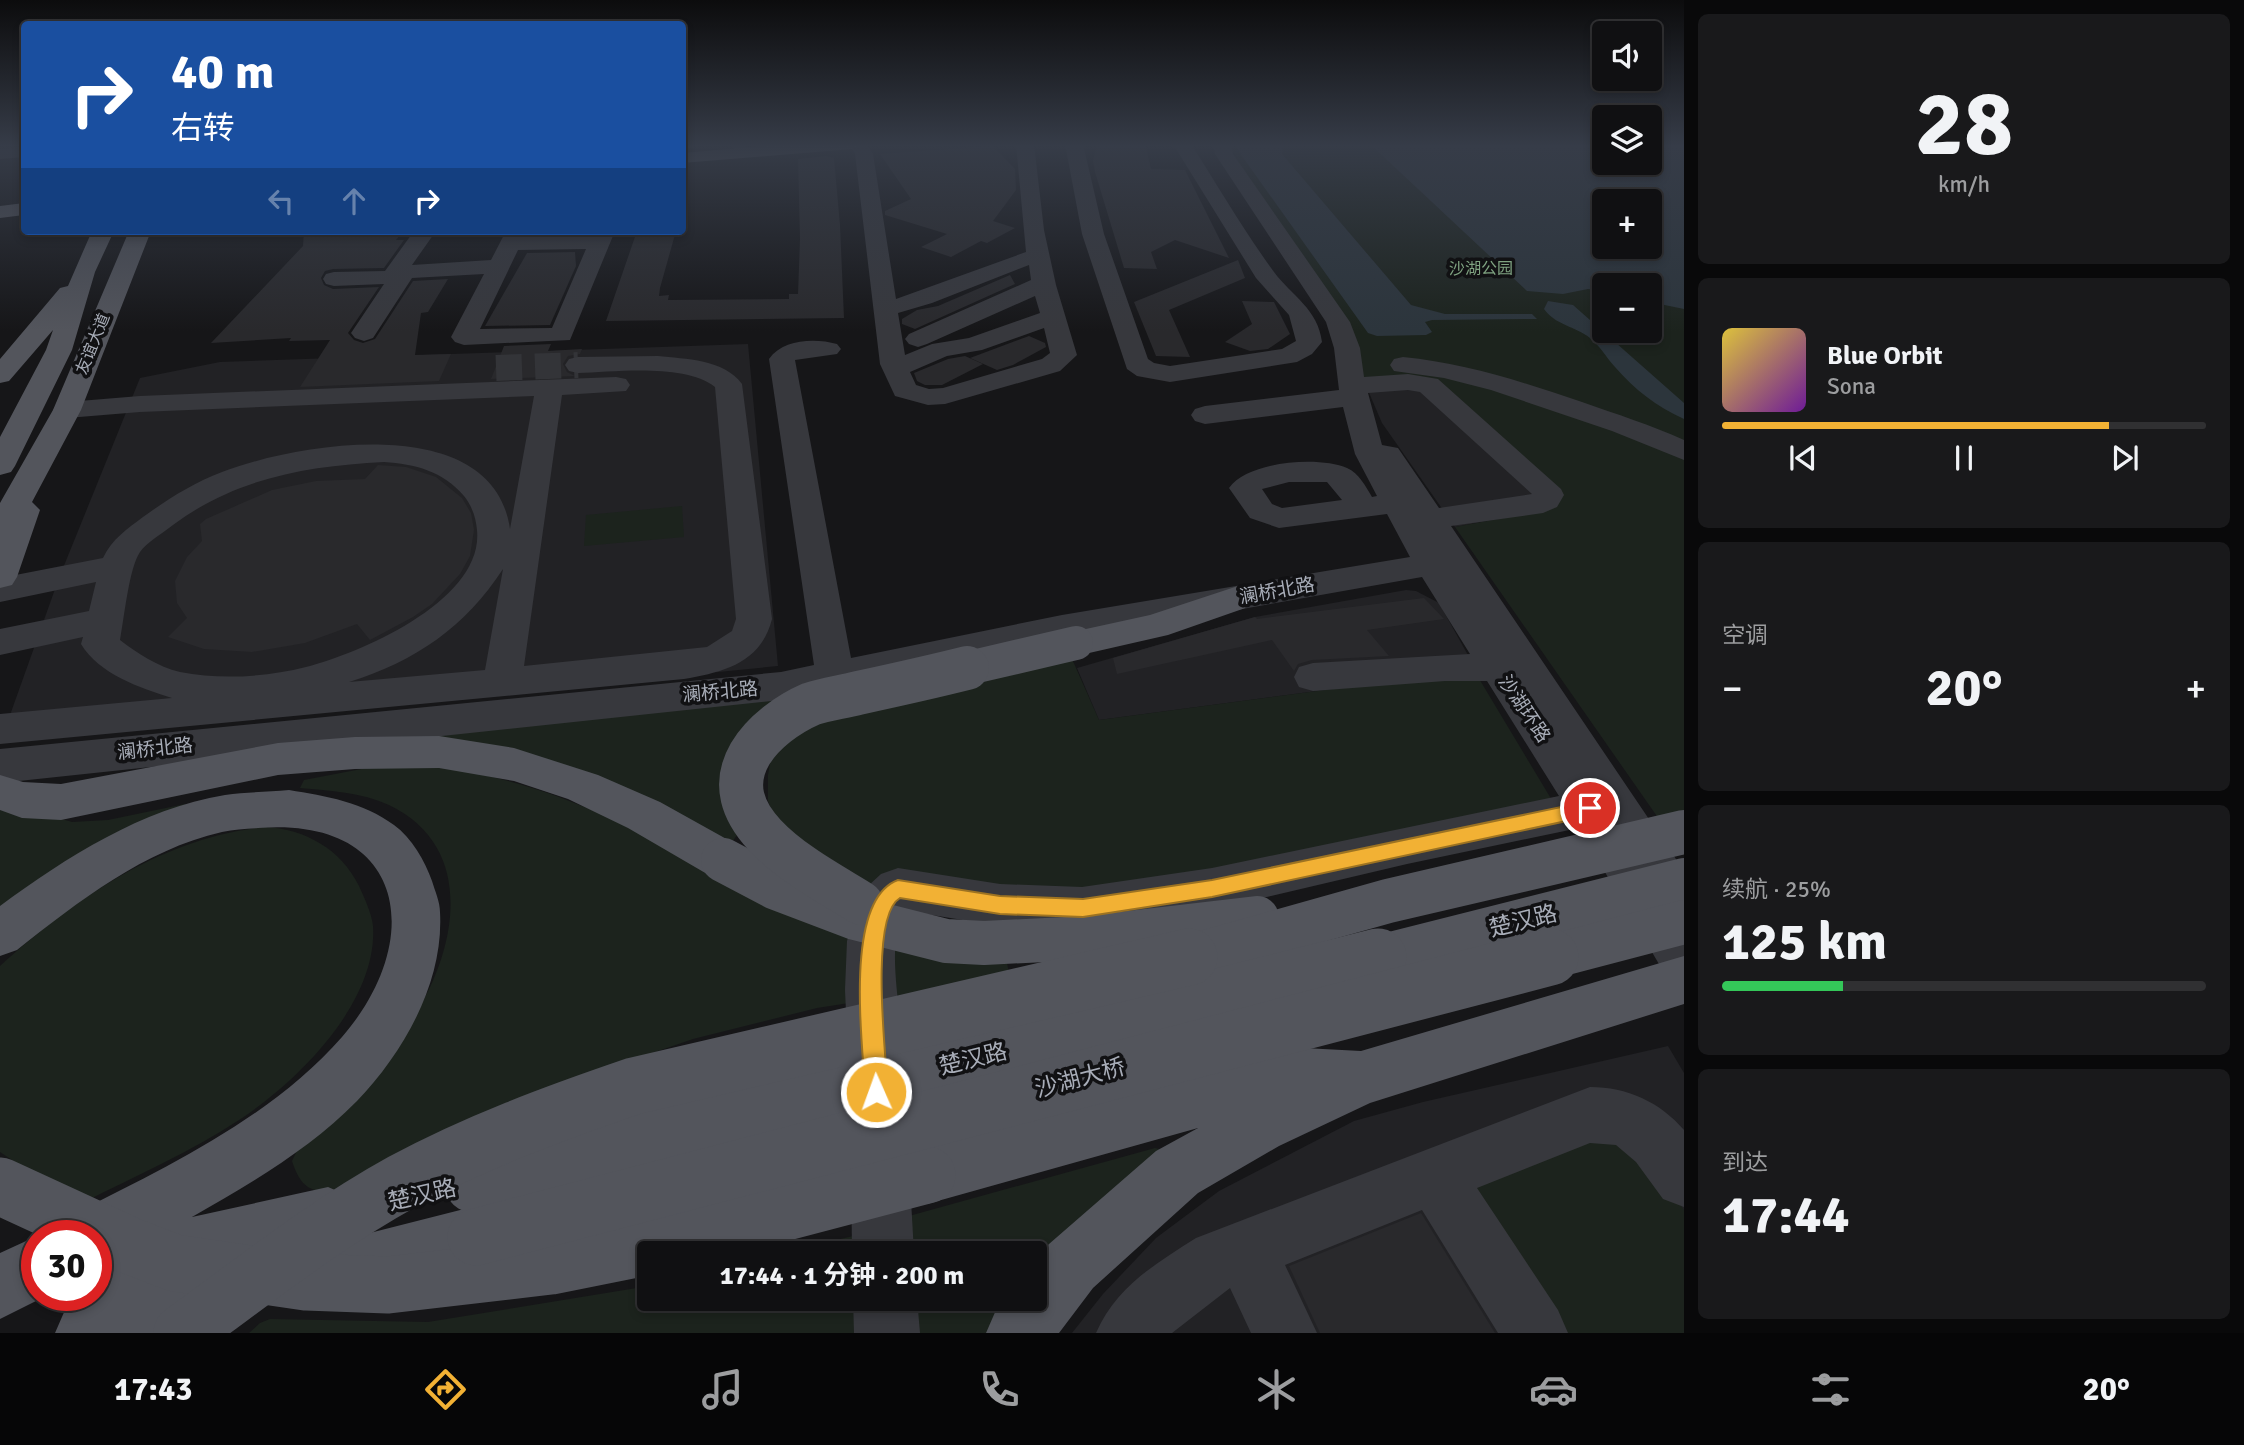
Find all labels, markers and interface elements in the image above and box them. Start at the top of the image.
map controls [1592,21,1662,343]
button: sound [1592,21,1662,91]
text: 40 m [171,42,274,102]
icon: right [56,49,147,140]
text: 28 [1915,68,2013,181]
button: layers [1592,105,1662,175]
text: 右转 [171,109,235,148]
text: km/h [1938,170,1990,199]
icon: left [262,182,300,220]
icon: ahead [335,182,373,220]
icon: right [408,182,446,220]
button: + [1592,189,1662,259]
park label: 沙湖公园 [1449,259,1513,279]
button: − [1592,273,1662,343]
street label: 友谊大道 [72,311,114,377]
text: Blue Orbit [1827,340,1943,372]
text: Sona [1827,372,1876,401]
icon: previous [1784,439,1822,477]
icon: pause [1945,439,1983,477]
icon: next [2106,439,2144,477]
street label: 澜桥北路 [1237,573,1317,609]
text: 空调 [1722,621,1768,650]
text: 20° [1926,656,2002,720]
text: − [1722,665,1743,712]
text: + [2185,665,2206,712]
street label: 沙湖环路 [1493,671,1555,747]
street label: 澜桥北路 [681,677,759,707]
street label: 澜桥北路 [116,733,194,765]
pin [1560,778,1620,838]
icon: arrive [1571,789,1609,827]
text: 续航 · 25% [1722,875,1831,904]
street label: 楚汉路 [1486,899,1560,943]
text: 125 km [1722,910,1887,974]
street label: 楚汉路 [936,1037,1010,1081]
street label: 沙湖大桥 [1032,1052,1128,1104]
position arrow [839,1055,913,1129]
text: 到达 [1722,1148,1768,1177]
street label: 楚汉路 [385,1173,459,1217]
text: 17:44 [1722,1183,1850,1247]
speed limit sign: 30 [21,1220,112,1311]
text: 17:44 · 1 分钟 · 200 m [720,1260,964,1292]
icon: directions [421,1365,470,1414]
icon: music [698,1365,747,1414]
icon: phone [975,1365,1024,1414]
icon: climate [1252,1365,1301,1414]
icon: car [1529,1365,1578,1414]
icon: filters [1806,1365,1855,1414]
text: 17:43 [114,1370,193,1409]
text: 20° [2083,1370,2130,1409]

